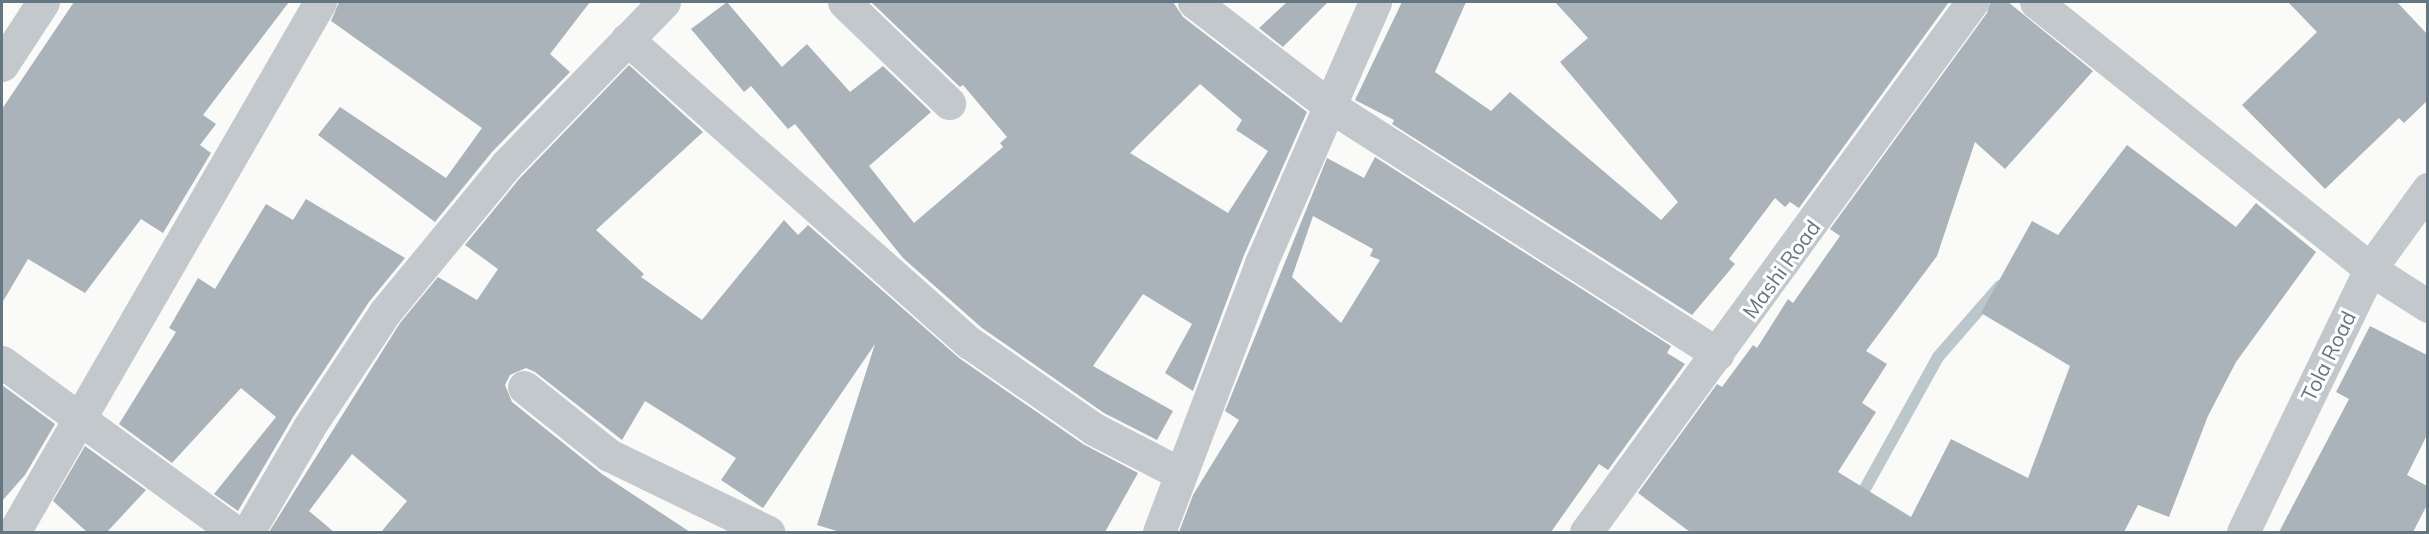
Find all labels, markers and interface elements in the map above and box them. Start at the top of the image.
street label: Mashi Road [1737,215,1825,323]
street label: Tola Road [2295,307,2361,405]

